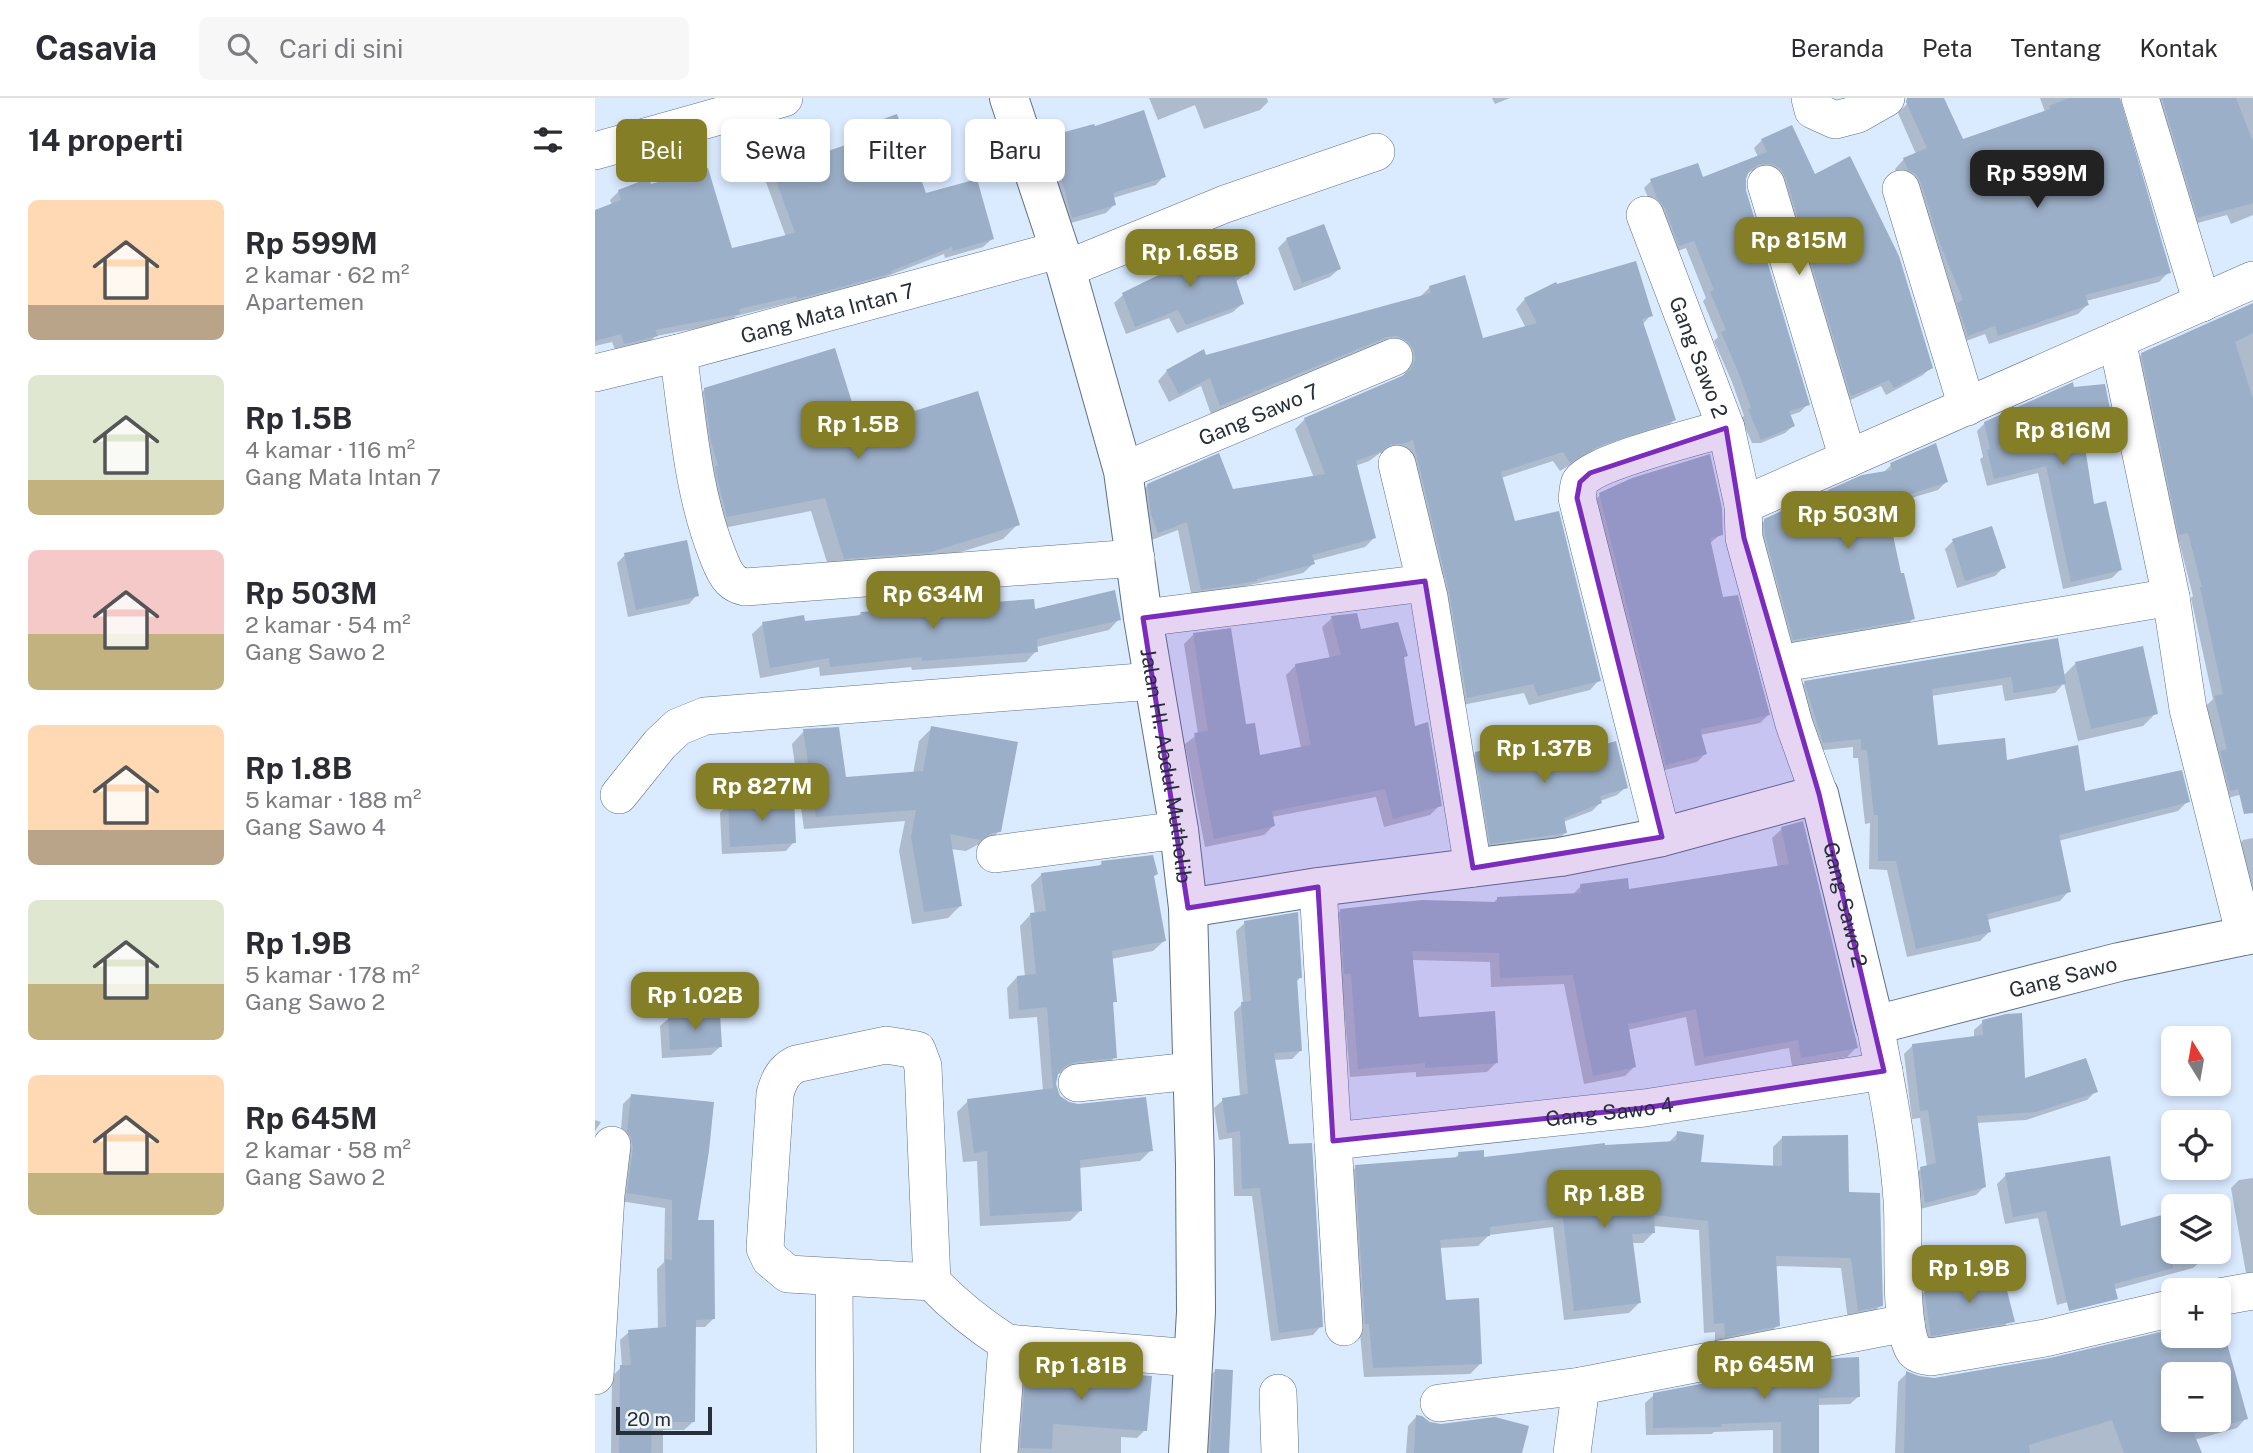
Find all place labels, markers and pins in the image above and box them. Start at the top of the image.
pin: Rp 599M [1972,150,2102,210]
pin: Rp 815M [1734,218,1864,277]
pin: Rp 1.65B [1118,230,1262,289]
pin: Rp 1.5B [793,402,923,461]
pin: Rp 816M [1998,408,2128,467]
pin: Rp 503M [1783,491,1913,551]
pin: Rp 634M [868,572,998,631]
pin: Rp 1.37B [1472,726,1616,785]
pin: Rp 827M [697,764,827,823]
pin: Rp 1.02B [623,972,767,1032]
pin: Rp 1.8B [1539,1170,1669,1230]
pin: Rp 1.9B [1904,1246,2034,1305]
pin: Rp 1.81B [1009,1342,1153,1402]
pin: Rp 645M [1699,1342,1829,1401]

